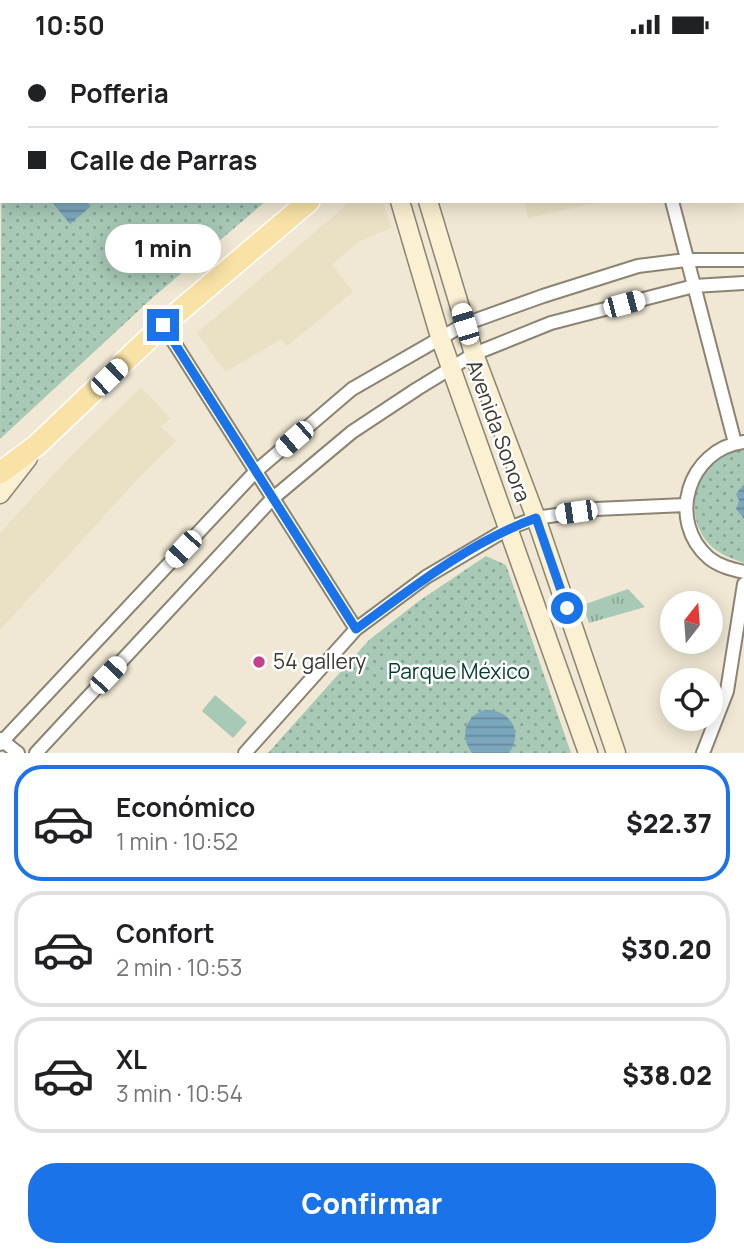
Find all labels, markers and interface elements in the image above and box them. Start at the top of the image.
text: 10:50 [35,7,105,43]
text: Pofferia [70,75,169,111]
text: Calle de Parras [70,142,257,178]
callout: 1 min [105,223,221,273]
text: 1 min [134,232,192,264]
car [601,288,648,320]
car [449,301,482,347]
route end [147,309,179,341]
car [87,355,132,399]
street label: Avenida Sonora [460,356,538,506]
car [272,417,317,461]
car [554,499,599,525]
car [161,526,206,572]
north arrow [660,591,723,655]
map controls [660,591,723,731]
route start [551,592,583,624]
place label: 54 gallery [273,647,366,675]
car [86,652,131,698]
marker: 54 gallery [251,654,267,670]
park label: Parque México [388,657,530,685]
button: locate [660,668,723,731]
text: Económico [116,789,255,825]
icon: car [32,792,95,855]
text: $22.37 [626,805,712,841]
text: 1 min · 10:52 [116,825,238,857]
text: Confort [116,915,215,951]
icon: car [32,918,95,981]
text: $30.20 [621,931,712,967]
text: 2 min · 10:53 [116,951,243,983]
text: XL [116,1041,147,1077]
icon: car [32,1044,95,1107]
text: $38.02 [622,1057,712,1093]
text: 3 min · 10:54 [116,1077,243,1109]
button: Confirmar [28,1163,716,1243]

